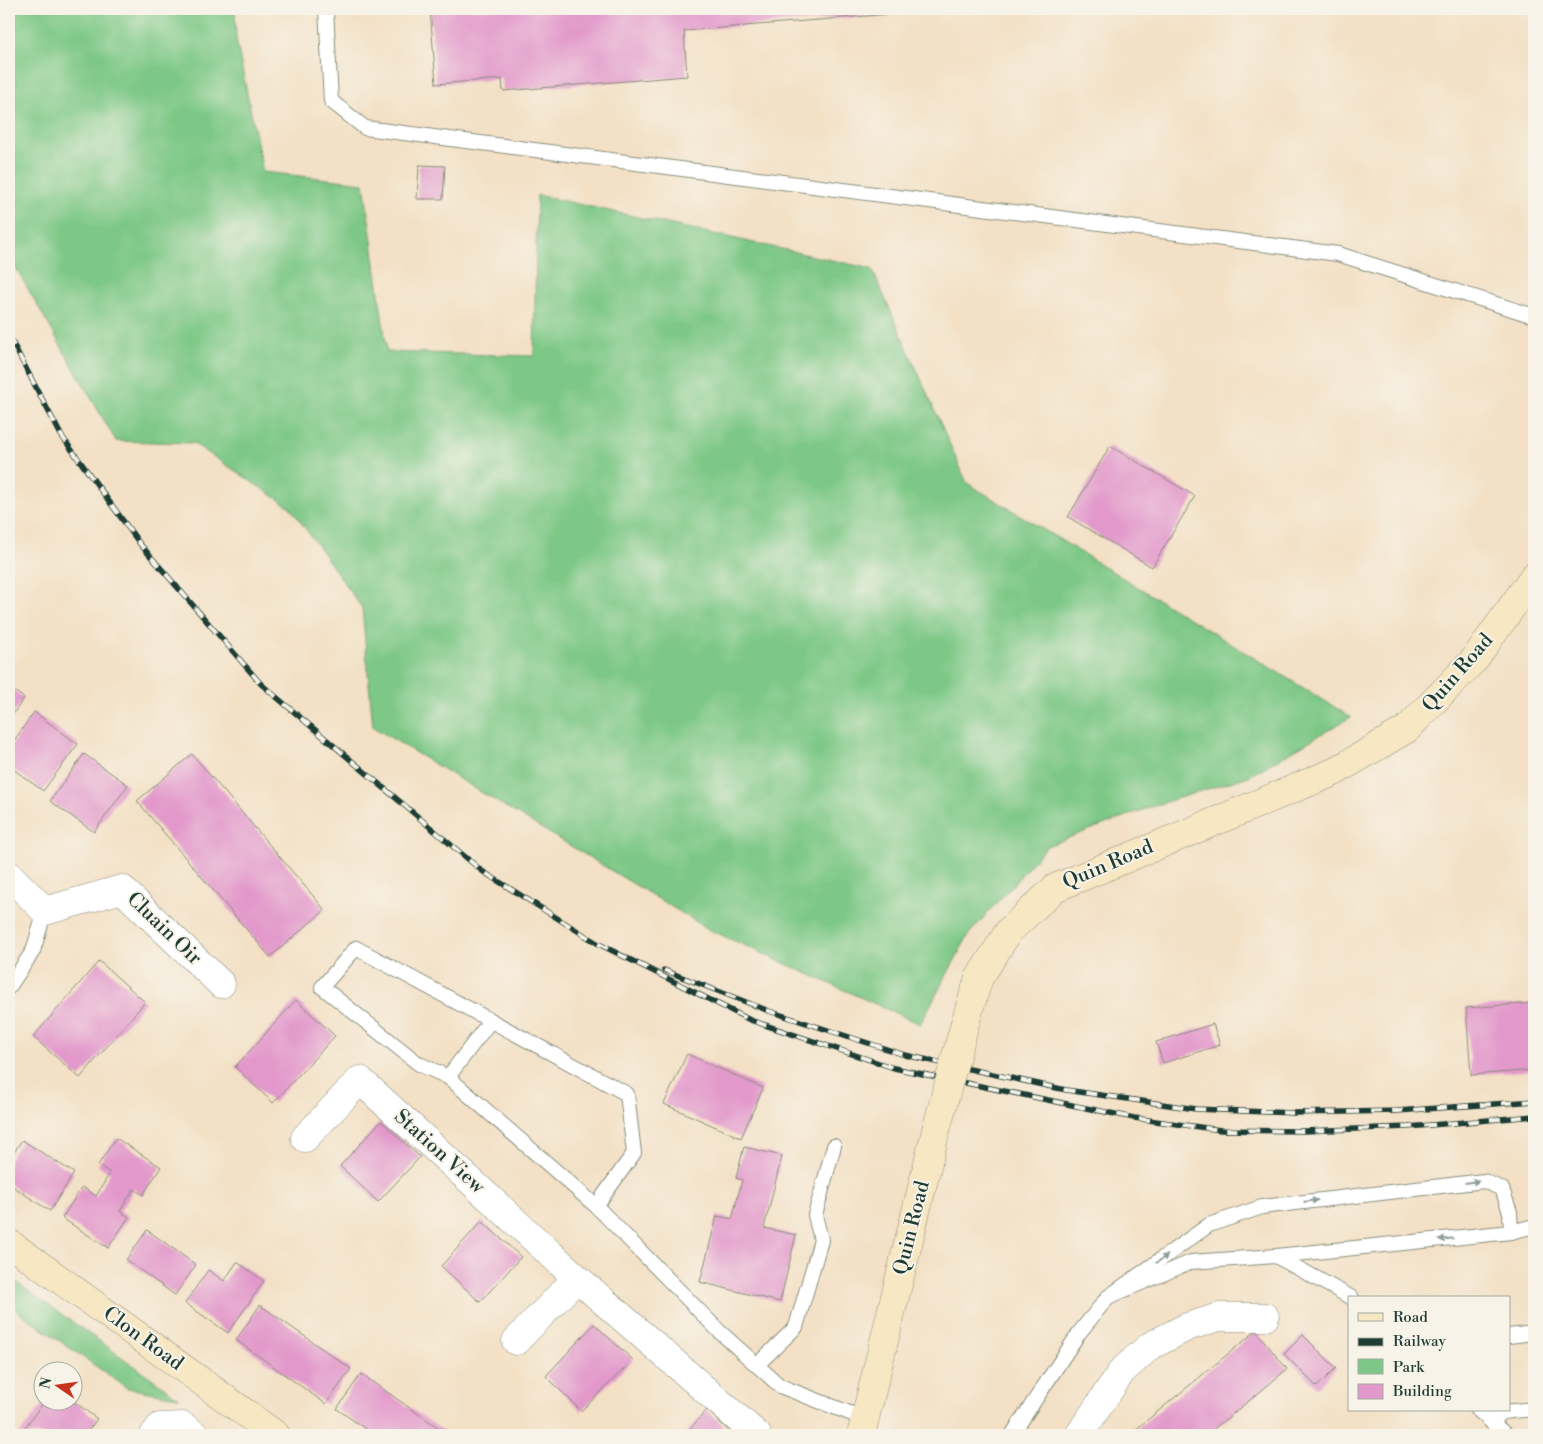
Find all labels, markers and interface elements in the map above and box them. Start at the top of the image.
street label: Quin Road [1417,628,1499,717]
street label: Quin Road [1059,834,1158,895]
street label: Cluain Oir [121,887,207,971]
street label: Station View [388,1105,491,1200]
street label: Quin Road [888,1178,936,1278]
one-way arrow [1464,1178,1480,1186]
one-way arrow [1303,1197,1319,1205]
one-way arrow [1437,1235,1453,1243]
one-way arrow [1155,1253,1168,1264]
legend [1348,1296,1510,1412]
street label: Clon Road [98,1301,189,1377]
text: Road [1393,1308,1428,1327]
text: Railway [1393,1332,1447,1351]
text: Park [1393,1358,1425,1377]
north arrow [32,1362,82,1412]
text: N [36,1376,56,1391]
text: Building [1392,1382,1452,1401]

